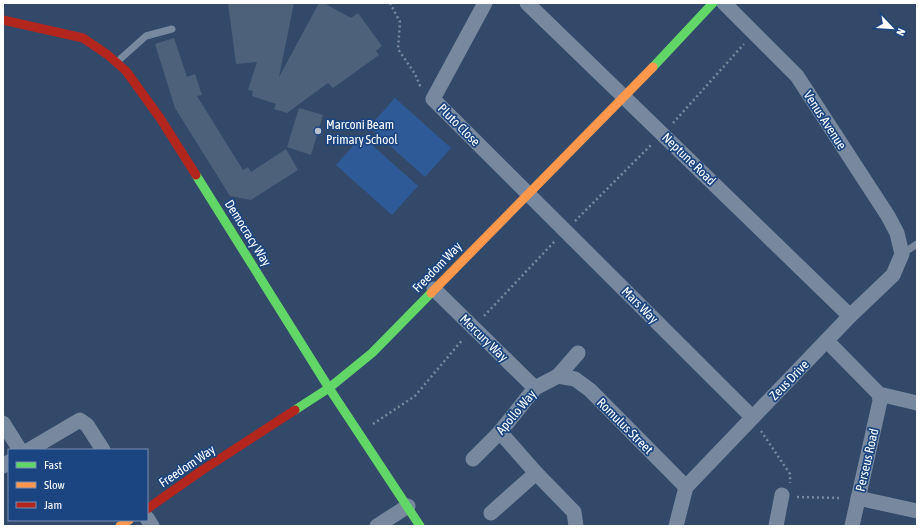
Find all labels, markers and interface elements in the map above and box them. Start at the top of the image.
north arrow [872,8,912,48]
text: N [894,27,908,38]
street label: Venus Avenue [801,88,850,152]
street label: Pluto Close [435,101,483,149]
place label: Marconi Beam Primary School [326,117,398,147]
marker: Marconi Beam Primary School [313,126,323,136]
street label: Neptune Road [659,130,719,188]
street label: Democracy Way [222,197,275,270]
street label: Freedom Way [409,238,465,295]
street label: Mars Way [619,284,662,327]
street label: Mercury Way [457,311,512,365]
street label: Zeus Drive [766,357,812,403]
street label: Apollo Way [493,386,539,437]
street label: Romulus Street [594,395,656,457]
street label: Perseus Road [853,427,881,493]
street label: Freedom Way [156,441,218,490]
legend [8,449,148,521]
text: Fast [44,458,62,472]
text: Slow [44,478,65,492]
text: Jam [44,498,62,512]

